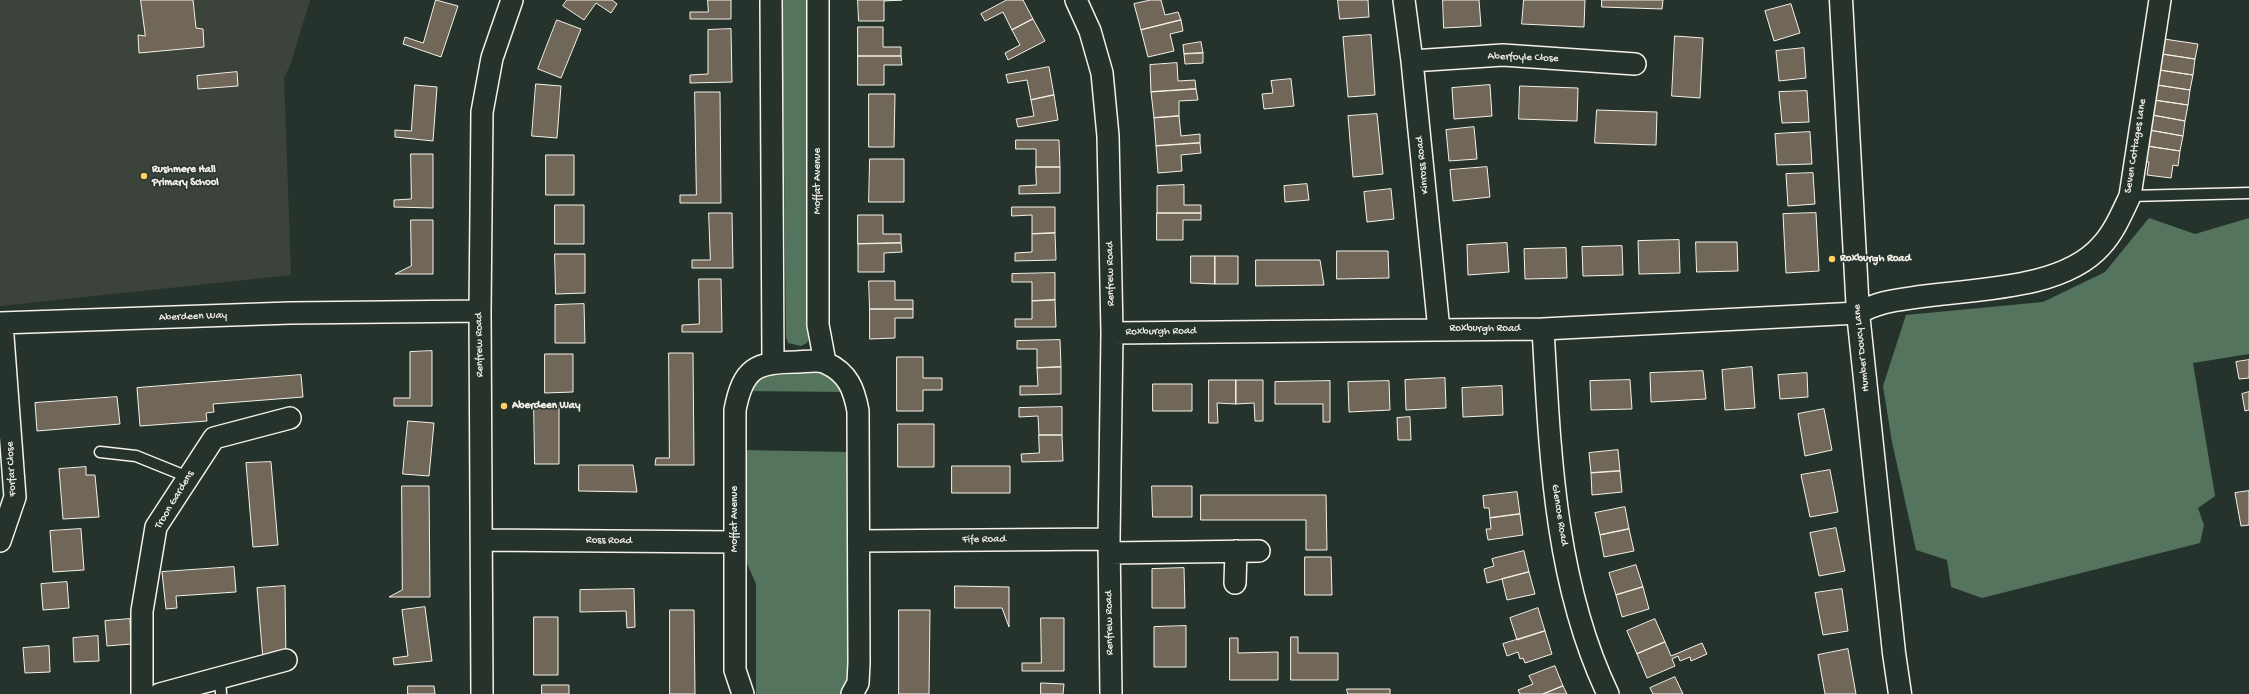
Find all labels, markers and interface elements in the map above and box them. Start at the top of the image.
street label: Aberfoyle Close [1487,50,1559,66]
street label: Seven Cottages Lane [2122,98,2150,194]
street label: Kinross Road [1413,135,1433,195]
street label: Moffat Avenue [811,148,825,214]
place label: Rushmere Hall Primary School [152,163,219,189]
marker: Rushmere Hall Primary School [139,171,149,181]
street label: Renfrew Road [1104,242,1118,306]
place label: Roxburgh Road [1840,252,1911,266]
marker: Roxburgh Road [1827,254,1837,264]
street label: Humber Doucy Lane [1851,304,1873,392]
street label: Aberdeen Way [159,309,227,325]
street label: Renfrew Road [473,313,487,377]
street label: Roxburgh Road [1450,322,1520,336]
street label: Roxburgh Road [1125,325,1197,339]
place label: Aberdeen Way [512,399,580,413]
marker: Aberdeen Way [499,401,509,411]
street label: Forfar Close [4,441,20,497]
street label: Troon Gardens [152,468,198,532]
street label: Glencoe Road [1548,483,1570,547]
street label: Moffat Avenue [728,486,742,552]
street label: Fife Road [962,533,1006,547]
street label: Ross Road [586,534,632,548]
street label: Renfrew Road [1103,591,1117,655]

